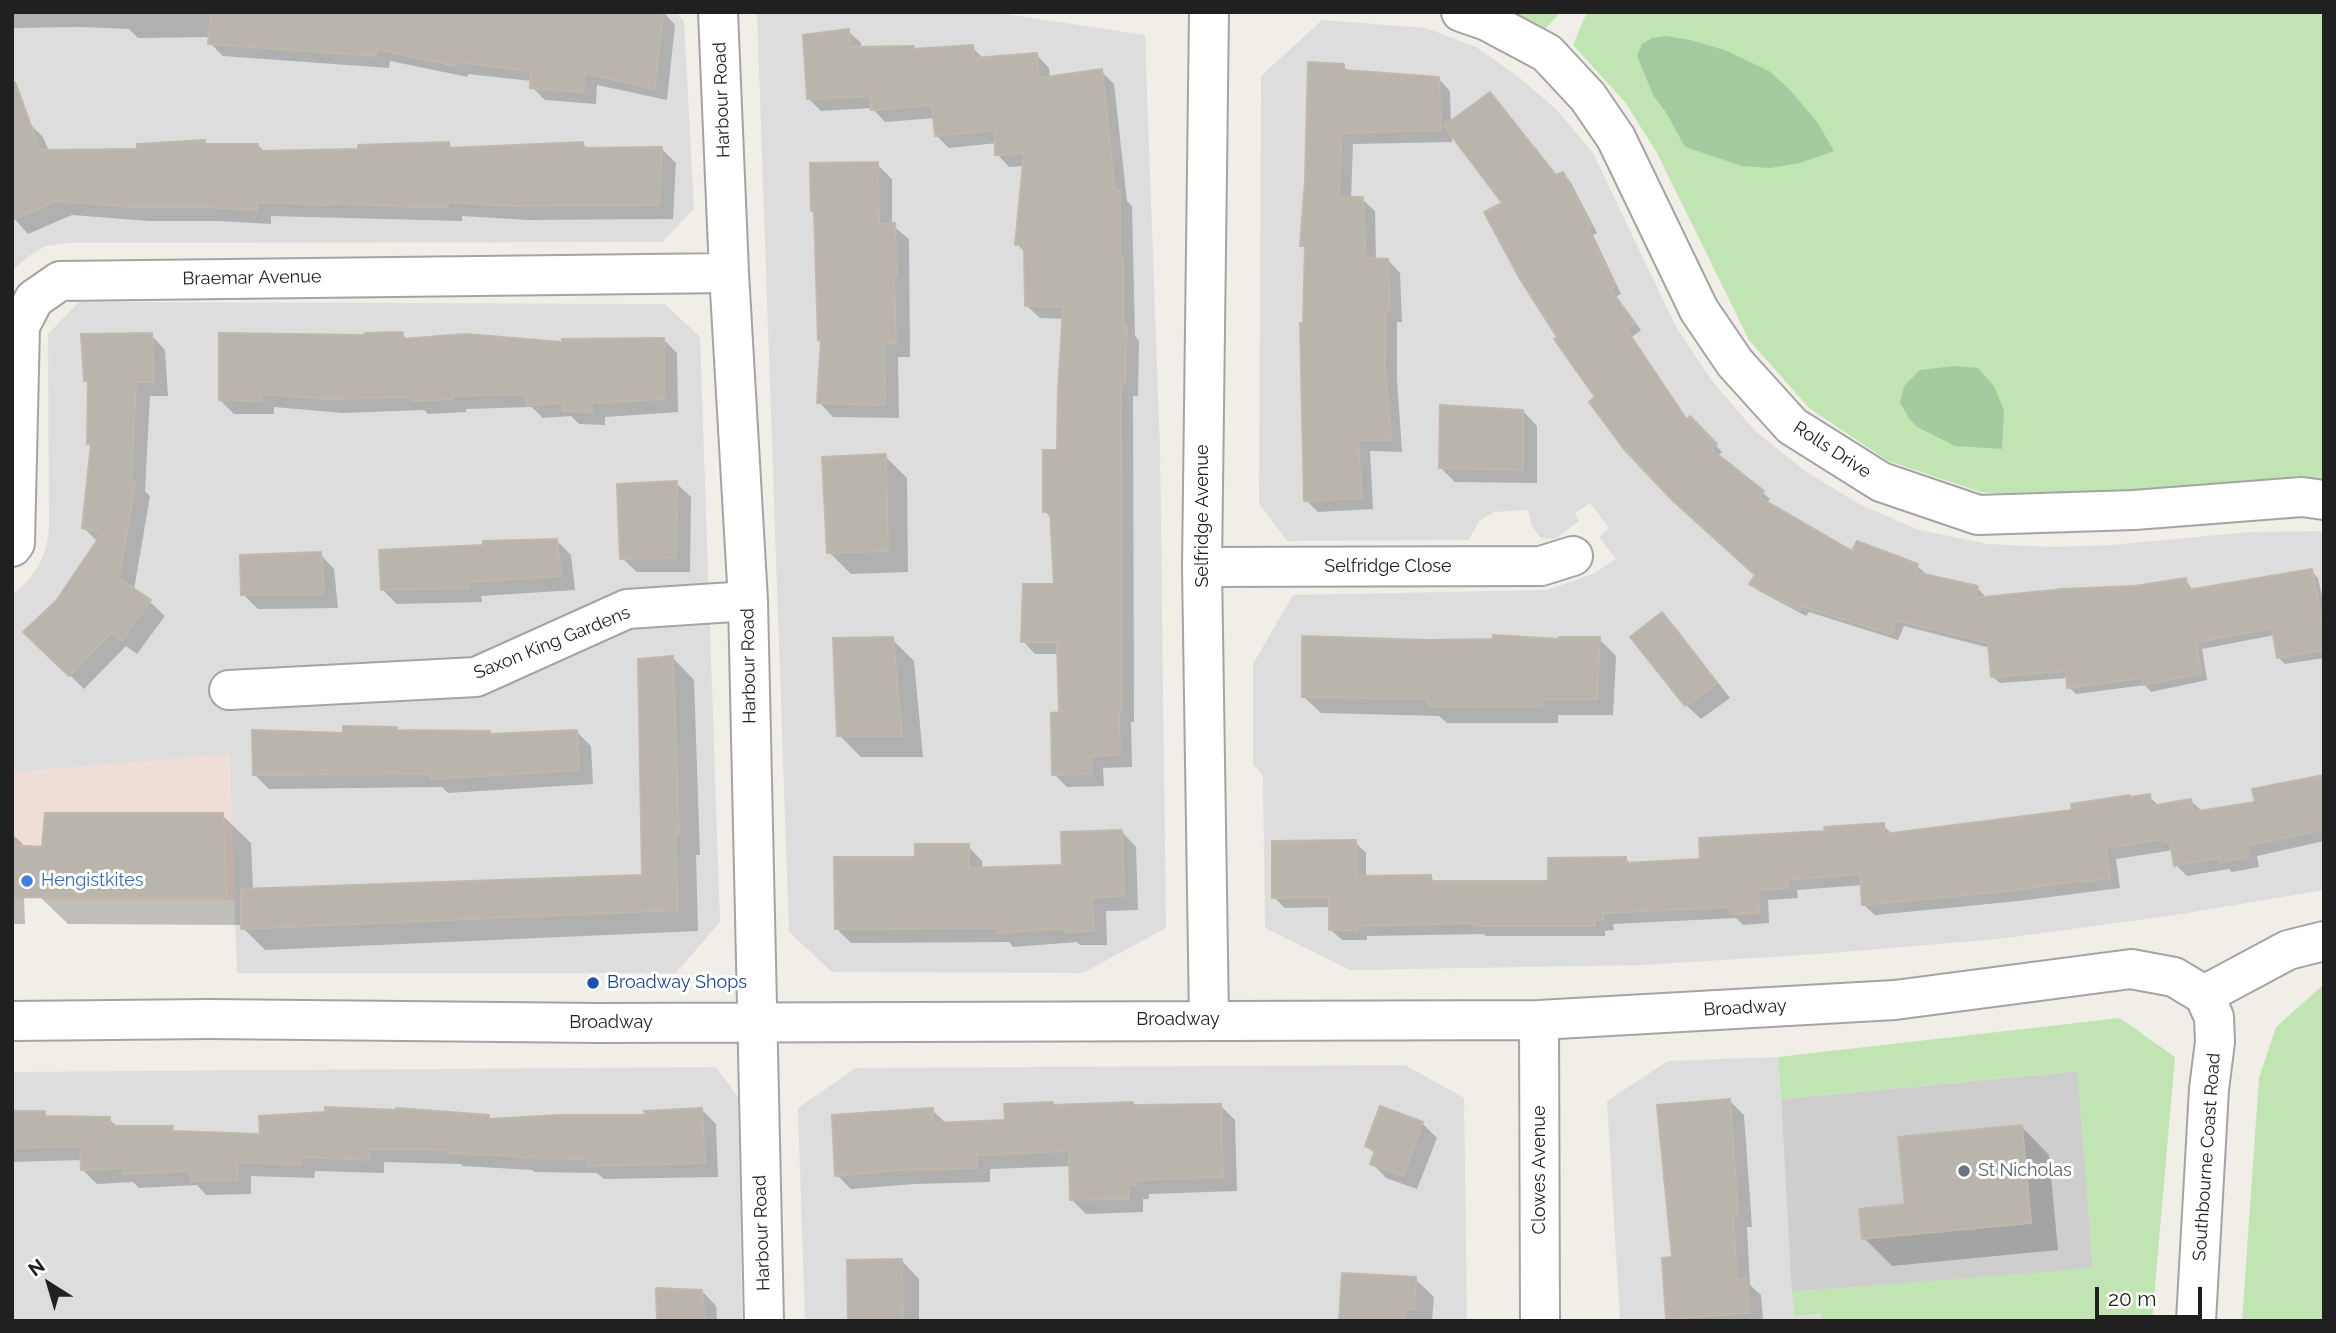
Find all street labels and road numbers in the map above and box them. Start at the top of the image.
street label: Harbour Road [709,42,735,158]
street label: Braemar Avenue [182,266,322,290]
street label: Rolls Drive [1789,417,1875,483]
street label: Selfridge Avenue [1192,444,1214,588]
street label: Selfridge Close [1324,556,1452,578]
street label: Saxon King Gardens [471,602,633,684]
street label: Harbour Road [737,608,761,724]
street label: Broadway [1703,995,1787,1021]
street label: Broadway [1136,1009,1220,1031]
street label: Broadway [569,1012,653,1034]
street label: Southbourne Coast Road [2189,1052,2225,1262]
street label: Clowes Avenue [1529,1106,1551,1234]
street label: Harbour Road [749,1175,775,1291]

